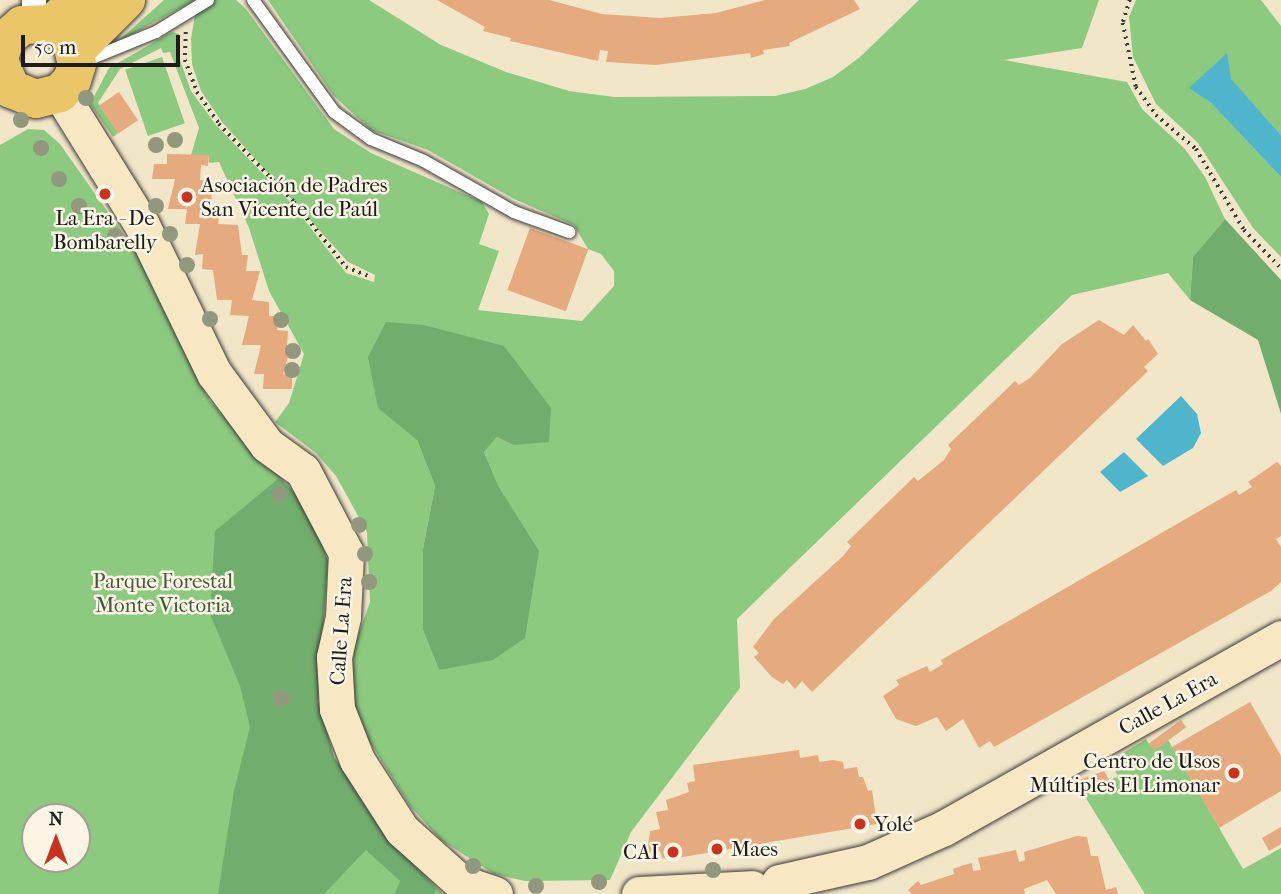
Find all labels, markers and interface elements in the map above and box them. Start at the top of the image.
scale bar [24,21,184,65]
text: 50 m [34,35,77,59]
place label: Asociación de Padres San Vicente de Paúl [201,172,388,222]
marker: La Era - De Bombarelly [97,186,113,202]
marker: Asociación de Padres San Vicente de Paúl [179,189,195,205]
place label: La Era - De Bombarelly [53,205,157,255]
park label: Parque Forestal Monte Victoria [93,568,233,618]
street label: Calle La Era [325,576,357,686]
street label: Calle La Era [1114,666,1222,740]
place label: Centro de Usos Múltiples El Limonar [1030,748,1220,798]
marker: Centro de Usos Múltiples El Limonar [1226,765,1242,781]
north arrow [21,803,91,873]
text: N [49,808,63,830]
place label: Yolé [874,811,913,837]
marker: Yolé [852,816,868,832]
place label: Maes [731,836,778,862]
place label: CAI [623,839,659,865]
marker: Maes [709,841,725,857]
marker: CAI [665,844,681,860]

